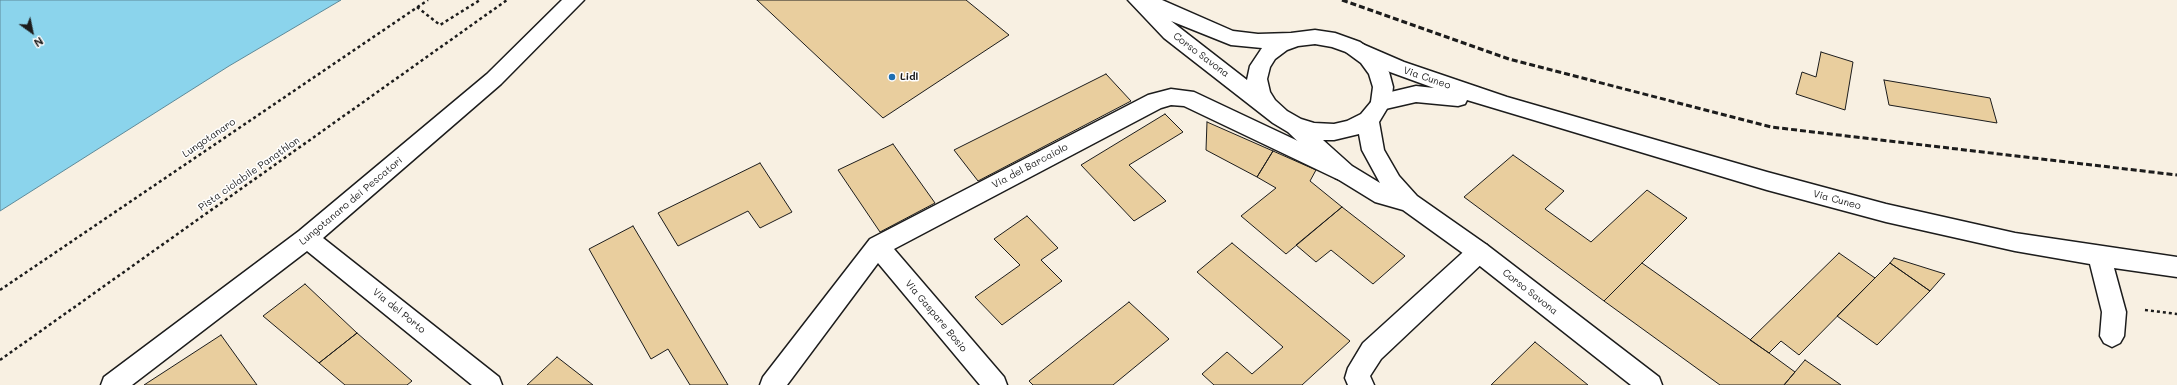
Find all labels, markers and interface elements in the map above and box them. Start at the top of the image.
north arrow [12,12,52,52]
street label: Corso Savona [1171,30,1231,80]
text: N [31,34,46,51]
street label: Via Cuneo [1402,64,1452,92]
place label: Lidl [900,71,918,83]
marker: Lidl [887,72,897,82]
street label: Lungotanaro [180,116,238,160]
street label: Pista ciclabile Panathlon [196,134,302,214]
street label: Via del Barcaiolo [990,141,1070,191]
street label: Lungotanaro dei Pescatori [297,154,405,248]
street label: Via Cuneo [1812,188,1862,212]
street label: Corso Savona [1500,267,1560,317]
street label: Via Gaspare Bosio [902,278,970,354]
street label: Via del Porto [370,286,428,336]

